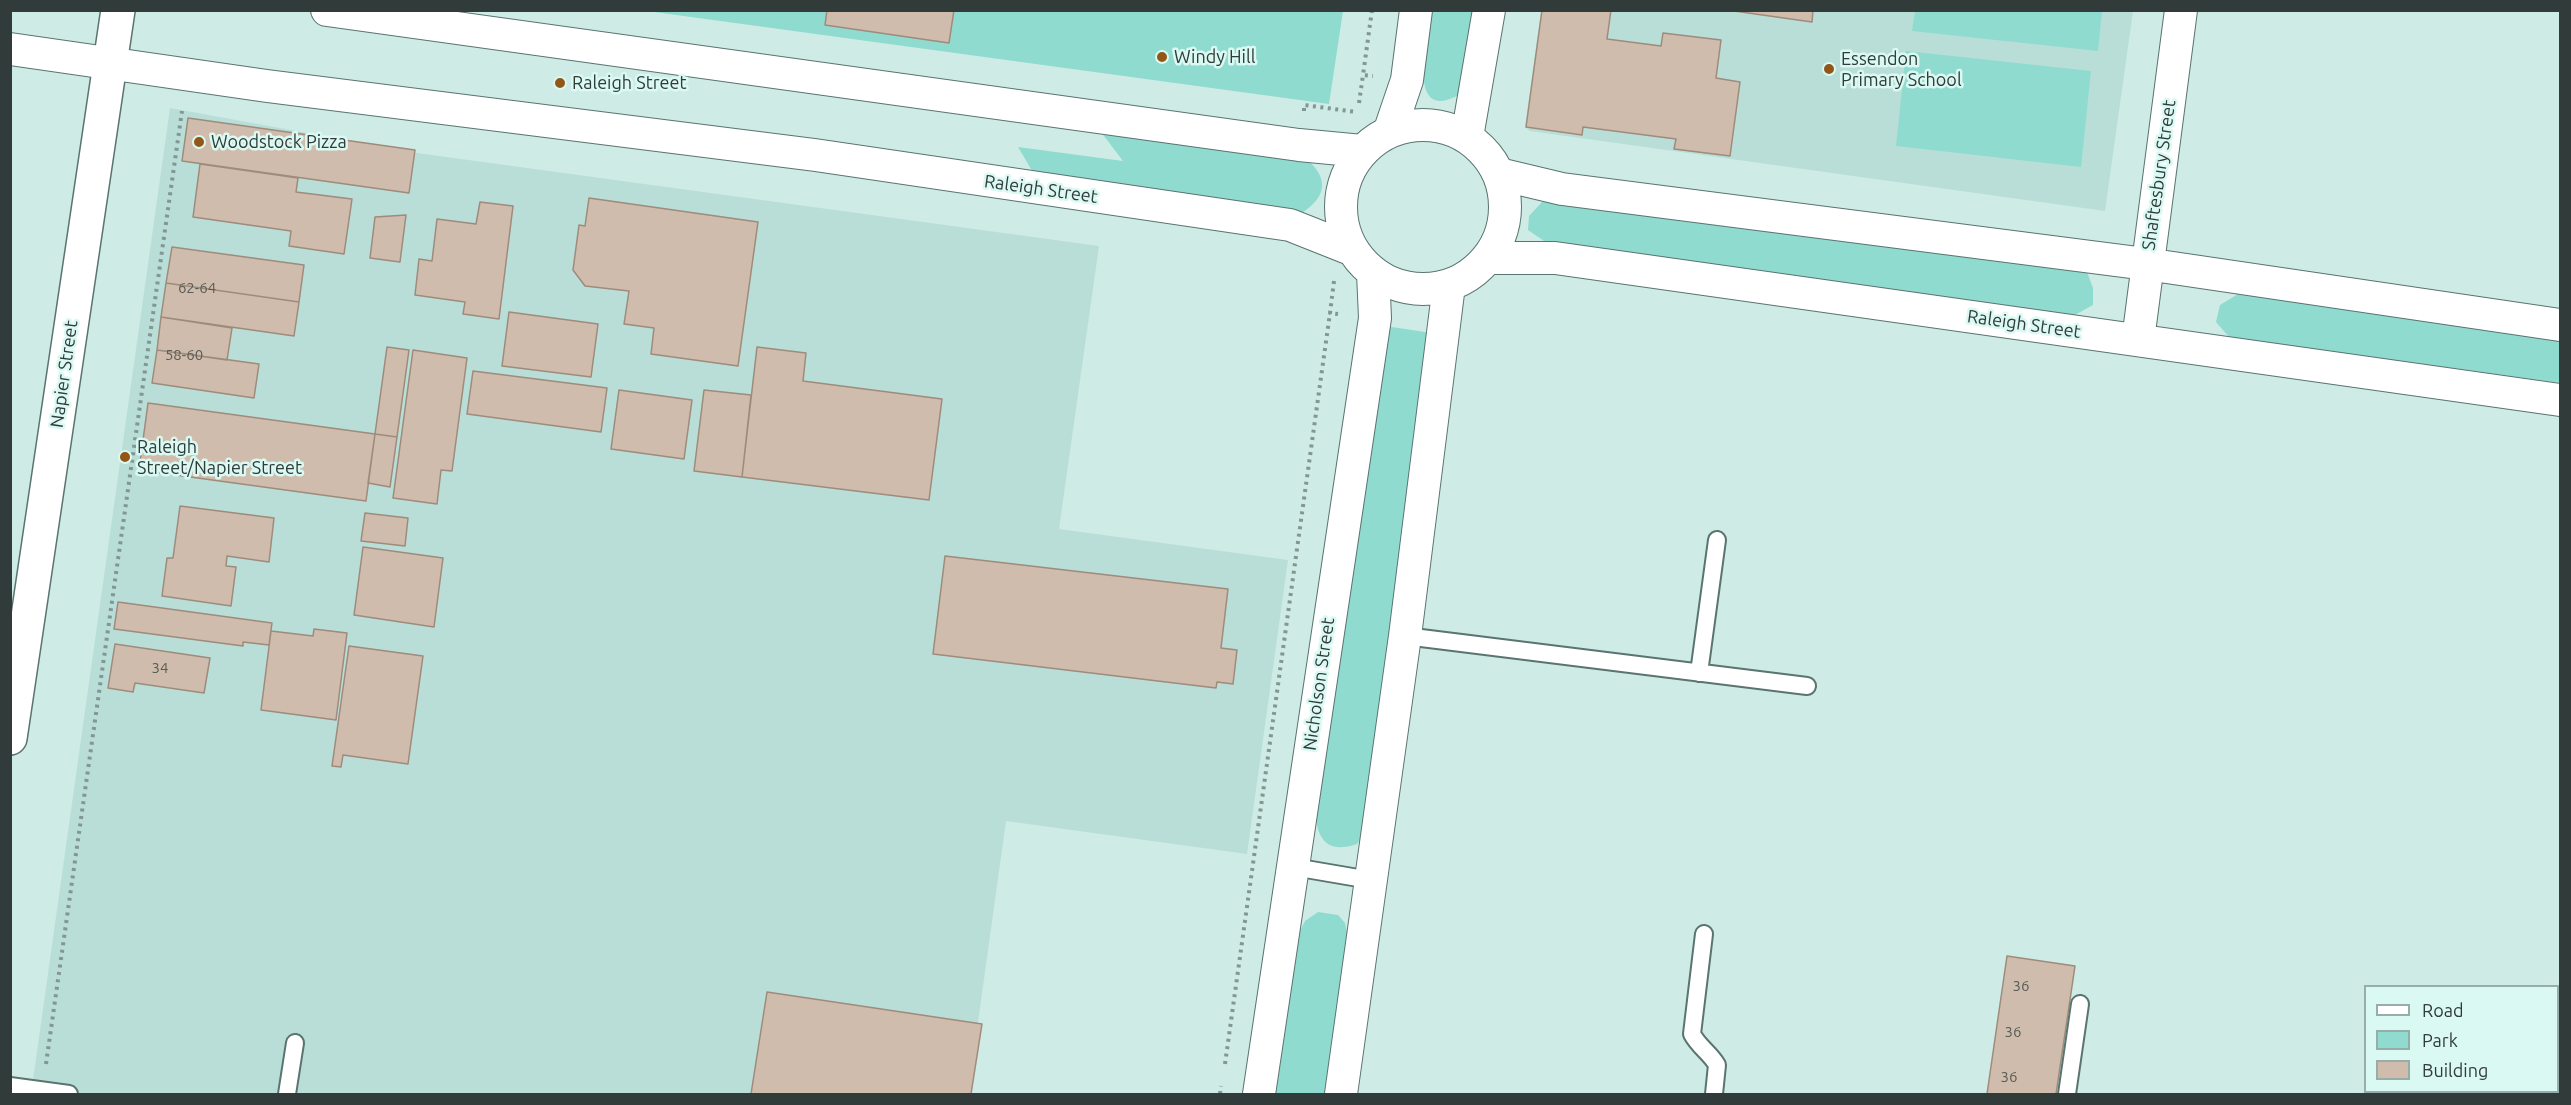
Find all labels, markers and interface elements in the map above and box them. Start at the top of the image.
place label: Windy Hill [1174,46,1255,68]
place label: Essendon Primary School [1841,48,1962,90]
marker: Windy Hill [1155,50,1169,64]
marker: Essendon Primary School [1822,62,1836,76]
place label: Raleigh Street [572,72,686,94]
marker: Raleigh Street [553,76,567,90]
street label: Shaftesbury Street [2138,98,2180,252]
place label: Woodstock Pizza [211,131,347,153]
marker: Woodstock Pizza [192,135,206,149]
street label: Raleigh Street [983,170,1099,208]
house number: 62-64 [178,279,216,297]
street label: Raleigh Street [1966,305,2082,343]
street label: Napier Street [46,319,82,429]
house number: 58-60 [165,346,203,364]
place label: Raleigh Street/Napier Street [137,436,302,478]
marker: Raleigh Street/Napier Street [118,450,132,464]
street label: Nicholson Street [1299,616,1339,752]
house number: 34 [152,659,168,677]
house number: 36 [2013,977,2029,995]
legend [2364,985,2559,1093]
text: Road [2422,1000,2464,1020]
house number: 36 [2005,1023,2021,1041]
text: Park [2422,1030,2458,1050]
text: Building [2422,1060,2488,1080]
house number: 36 [2001,1068,2017,1086]

